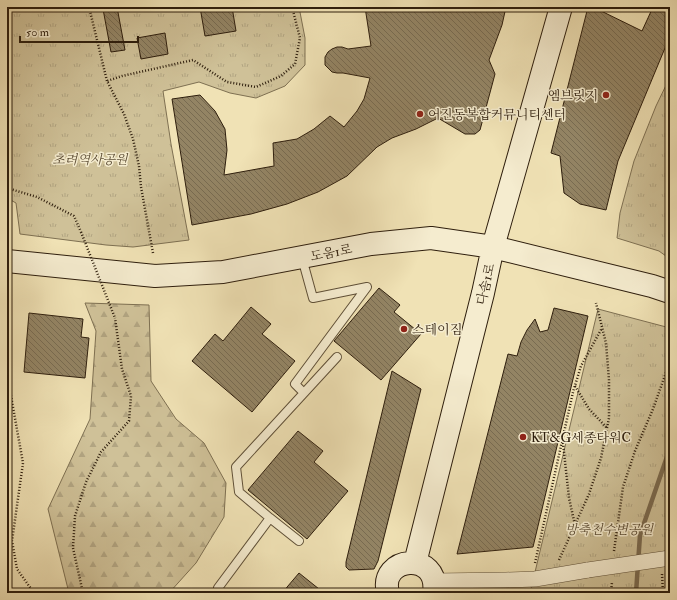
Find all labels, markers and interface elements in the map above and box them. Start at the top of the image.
scale bar [20,18,138,44]
text: 50 m [26,25,50,40]
place label: 엠브릿지 [548,88,598,104]
marker: 엠브릿지 [601,90,611,100]
place label: 어진동복합커뮤니티센터 [428,107,566,123]
marker: 어진동복합커뮤니티센터 [415,109,425,119]
park label: 초려역사공원 [52,152,129,168]
street label: 도움1로 [309,241,354,265]
street label: 다솜1로 [473,261,499,307]
place label: 스테이짐 [412,322,462,338]
marker: 스테이짐 [399,324,409,334]
place label: KT&G세종타워C [531,430,631,446]
marker: KT&G세종타워C [518,432,528,442]
park label: 방축천수변공원 [565,522,654,538]

